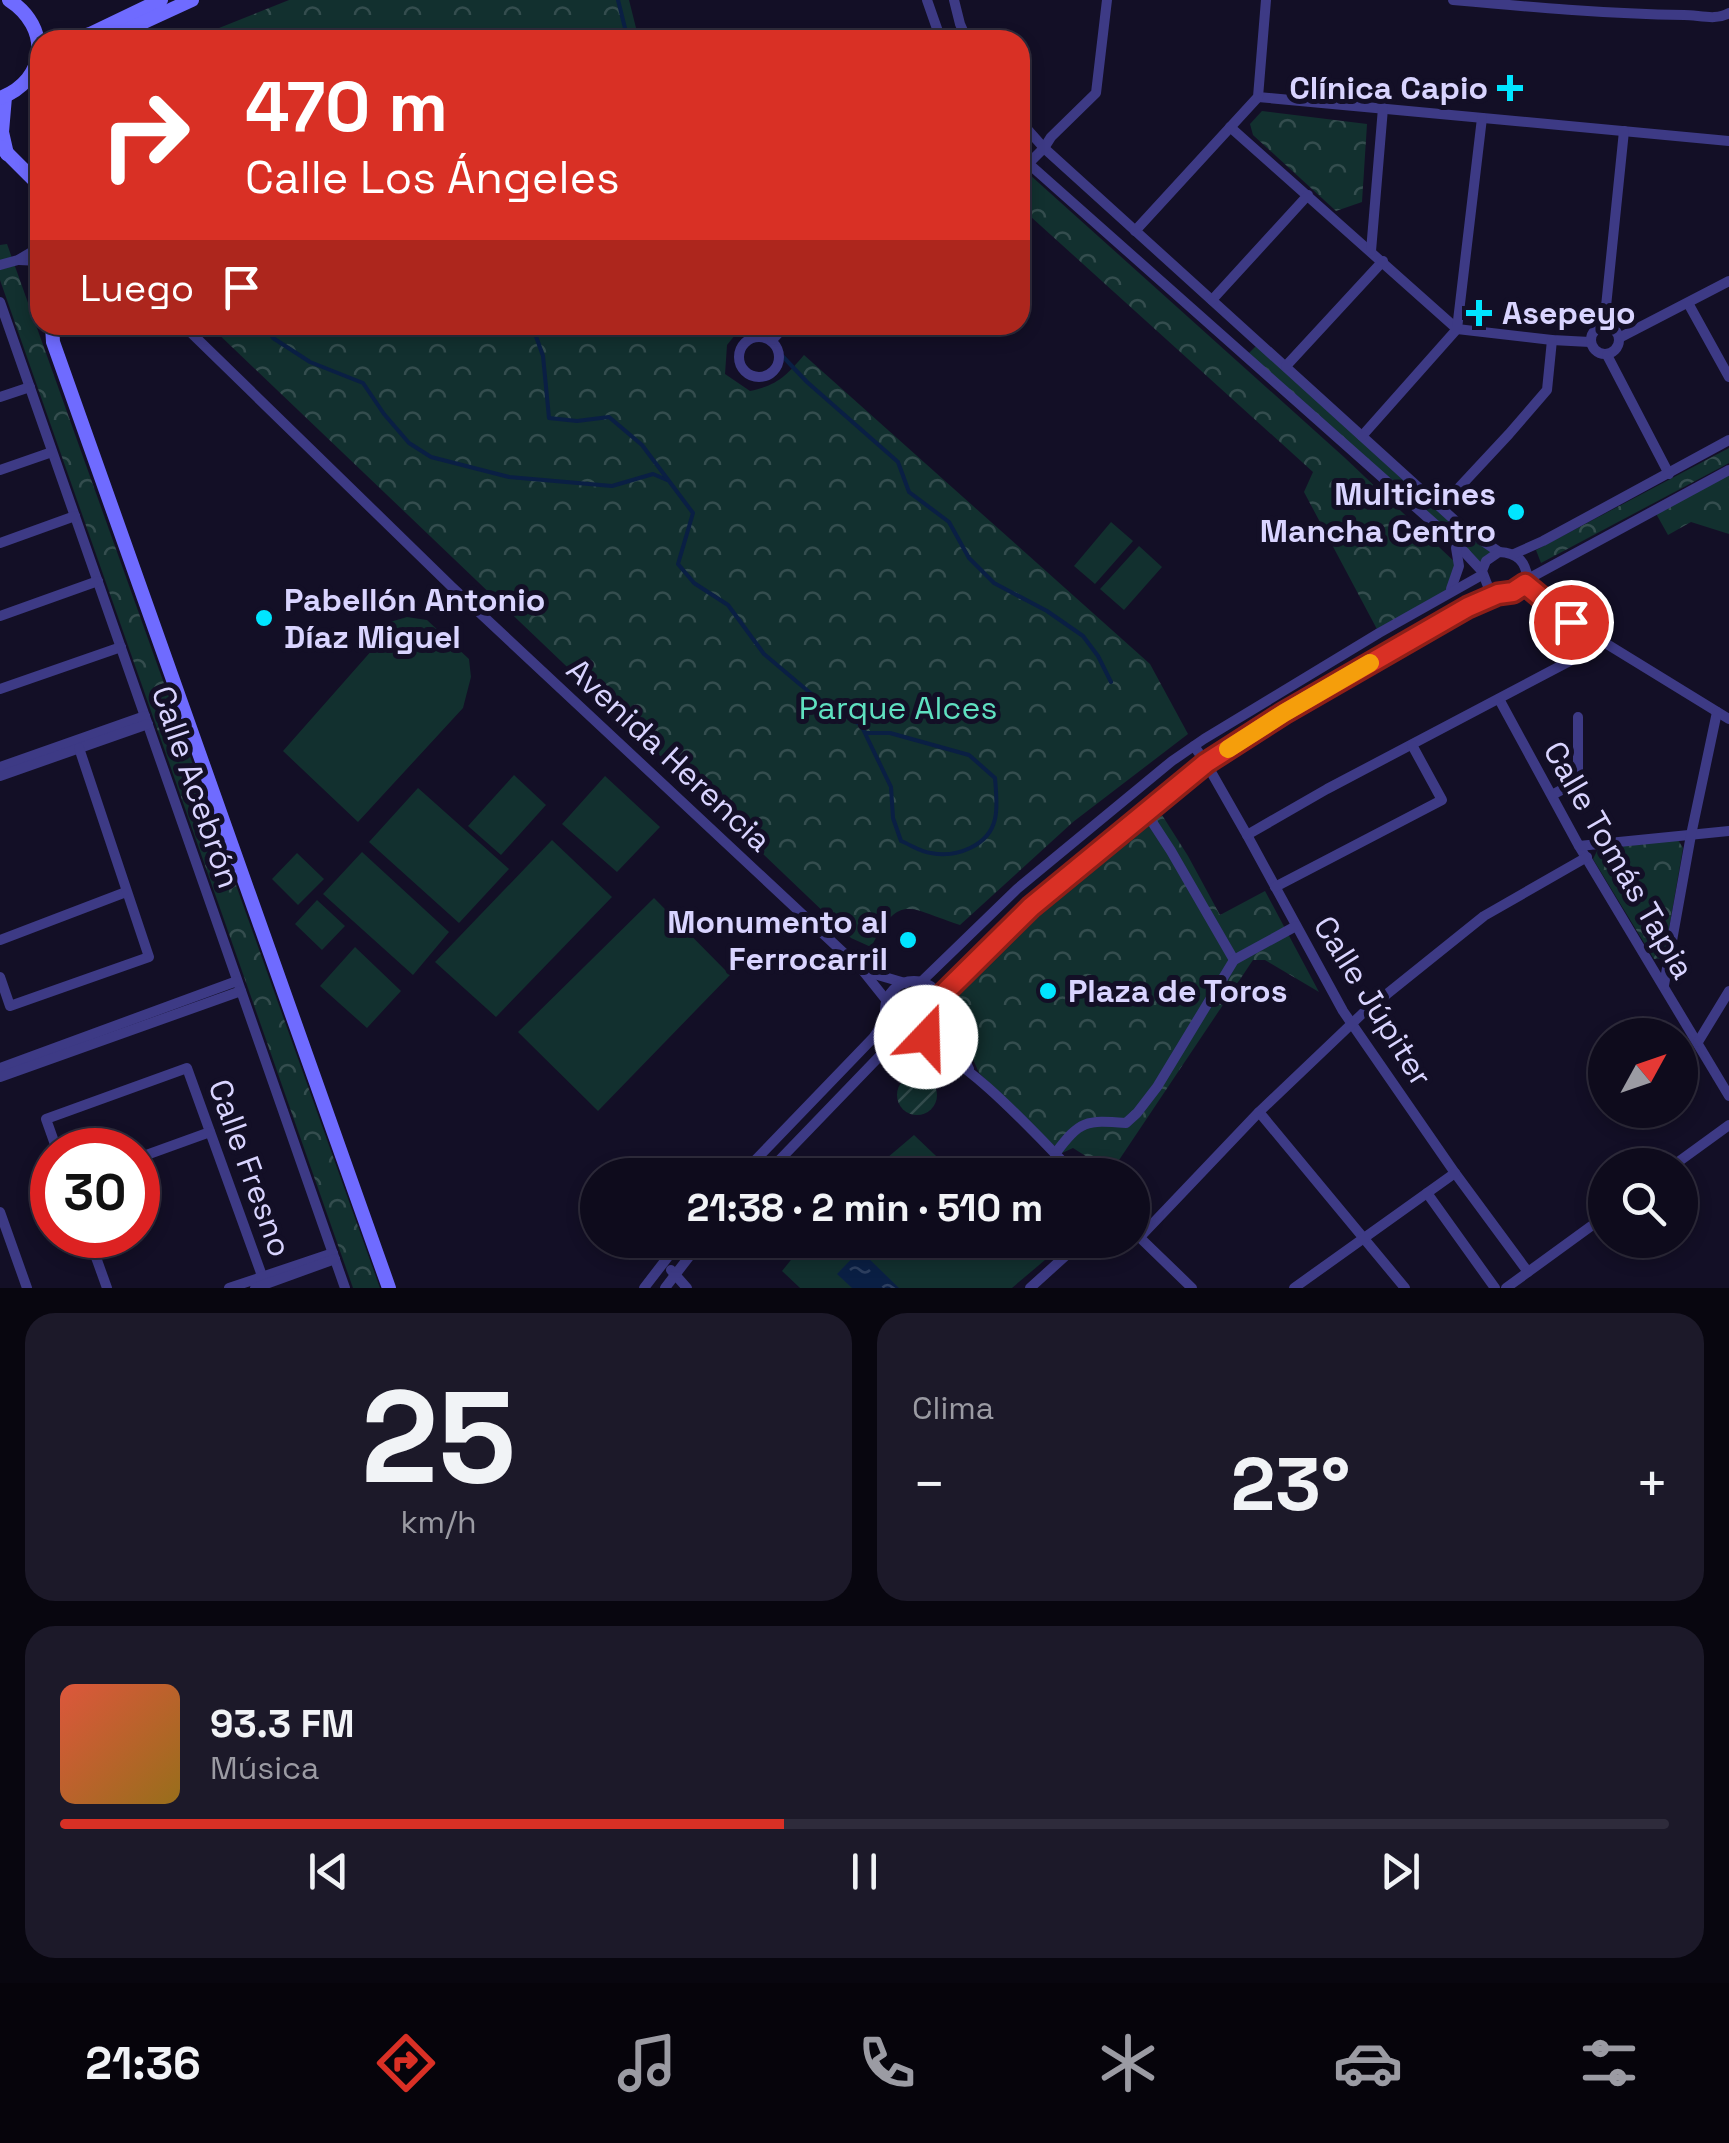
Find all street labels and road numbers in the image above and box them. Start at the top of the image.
street label: Avenida Herencia [558,650,780,860]
street label: Calle Acebrón [143,681,249,893]
street label: Calle Tomás Tapia [1535,734,1703,986]
street label: Calle Júpiter [1305,908,1441,1094]
street label: Calle Fresno [199,1074,301,1262]

